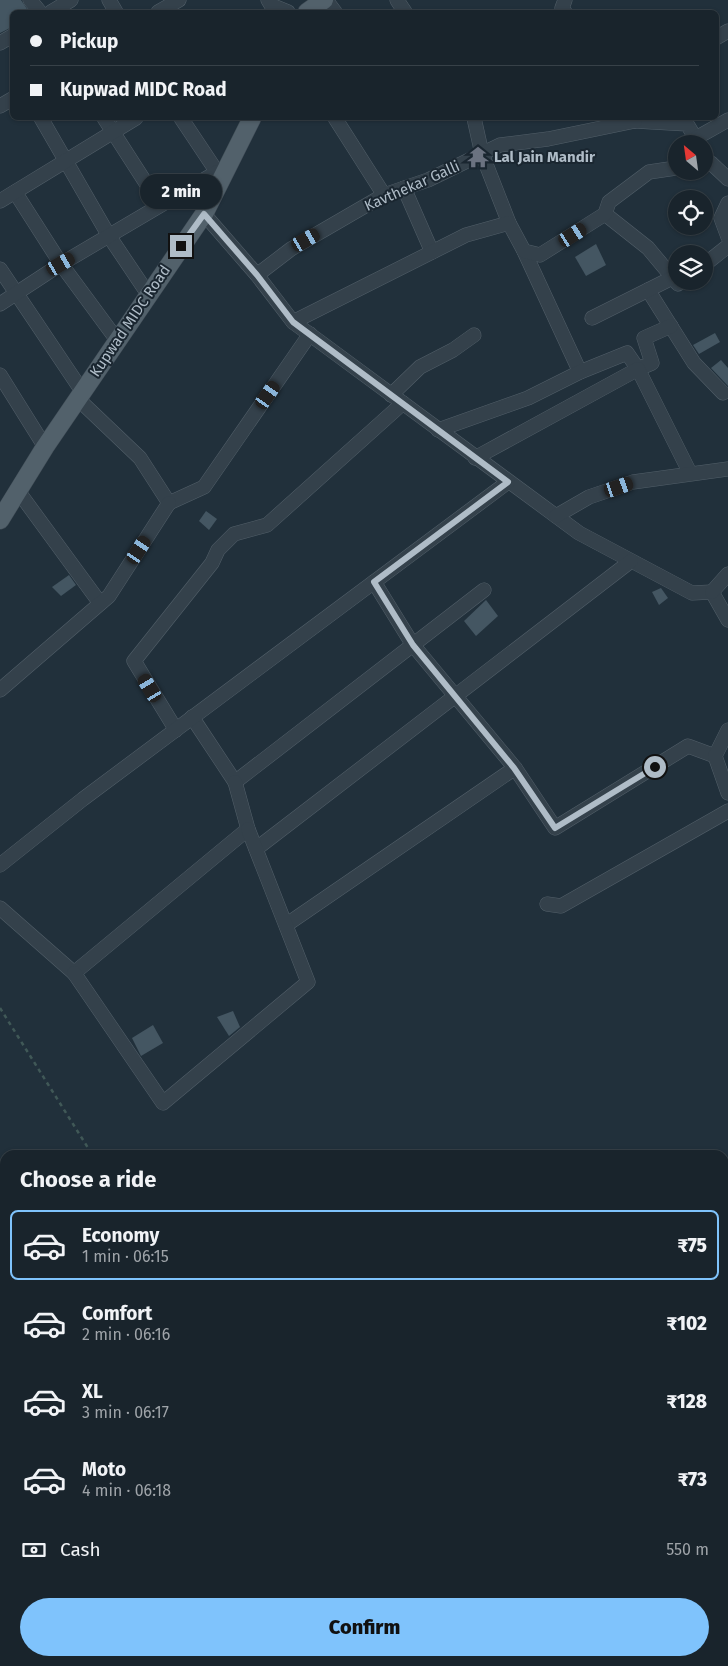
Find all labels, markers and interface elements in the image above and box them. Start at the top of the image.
text: Pickup [60,30,118,53]
text: Kupwad MIDC Road [60,78,227,101]
north arrow [668,135,712,180]
map controls [668,135,713,290]
temple icon: Lal Jain Mandir [465,144,491,170]
place label: Lal Jain Mandir [494,148,596,166]
street label: Kavthekar Galli [362,157,462,215]
callout: 2 min [140,174,222,208]
text: 2 min [161,182,201,201]
button: locate [668,190,713,235]
car [556,221,589,249]
car [289,226,322,254]
route end [170,235,192,257]
button: layers [668,245,713,290]
car [44,250,77,278]
street label: Kupwad MIDC Road [86,262,174,380]
car [253,378,282,412]
car [602,475,635,499]
car [124,533,153,567]
car [135,671,164,705]
route start [644,756,666,778]
text: Choose a ride [20,1166,156,1193]
icon: car [22,1223,67,1268]
text: Economy [82,1224,159,1247]
text: ₹75 [677,1234,707,1257]
text: 1 min · 06:15 [82,1247,169,1266]
icon: car [22,1301,67,1346]
text: Comfort [82,1302,152,1325]
text: ₹102 [667,1312,707,1335]
text: 2 min · 06:16 [82,1325,170,1344]
icon: car [22,1379,67,1424]
text: XL [82,1380,103,1403]
text: ₹128 [667,1390,707,1413]
text: 3 min · 06:17 [82,1403,169,1422]
icon: car [22,1457,67,1502]
text: Moto [82,1458,126,1481]
text: ₹73 [678,1468,707,1491]
text: 4 min · 06:18 [82,1481,171,1500]
icon: cash [20,1536,48,1564]
text: Cash [60,1538,101,1561]
text: 550 m [666,1540,709,1559]
button: Confirm [20,1598,709,1656]

